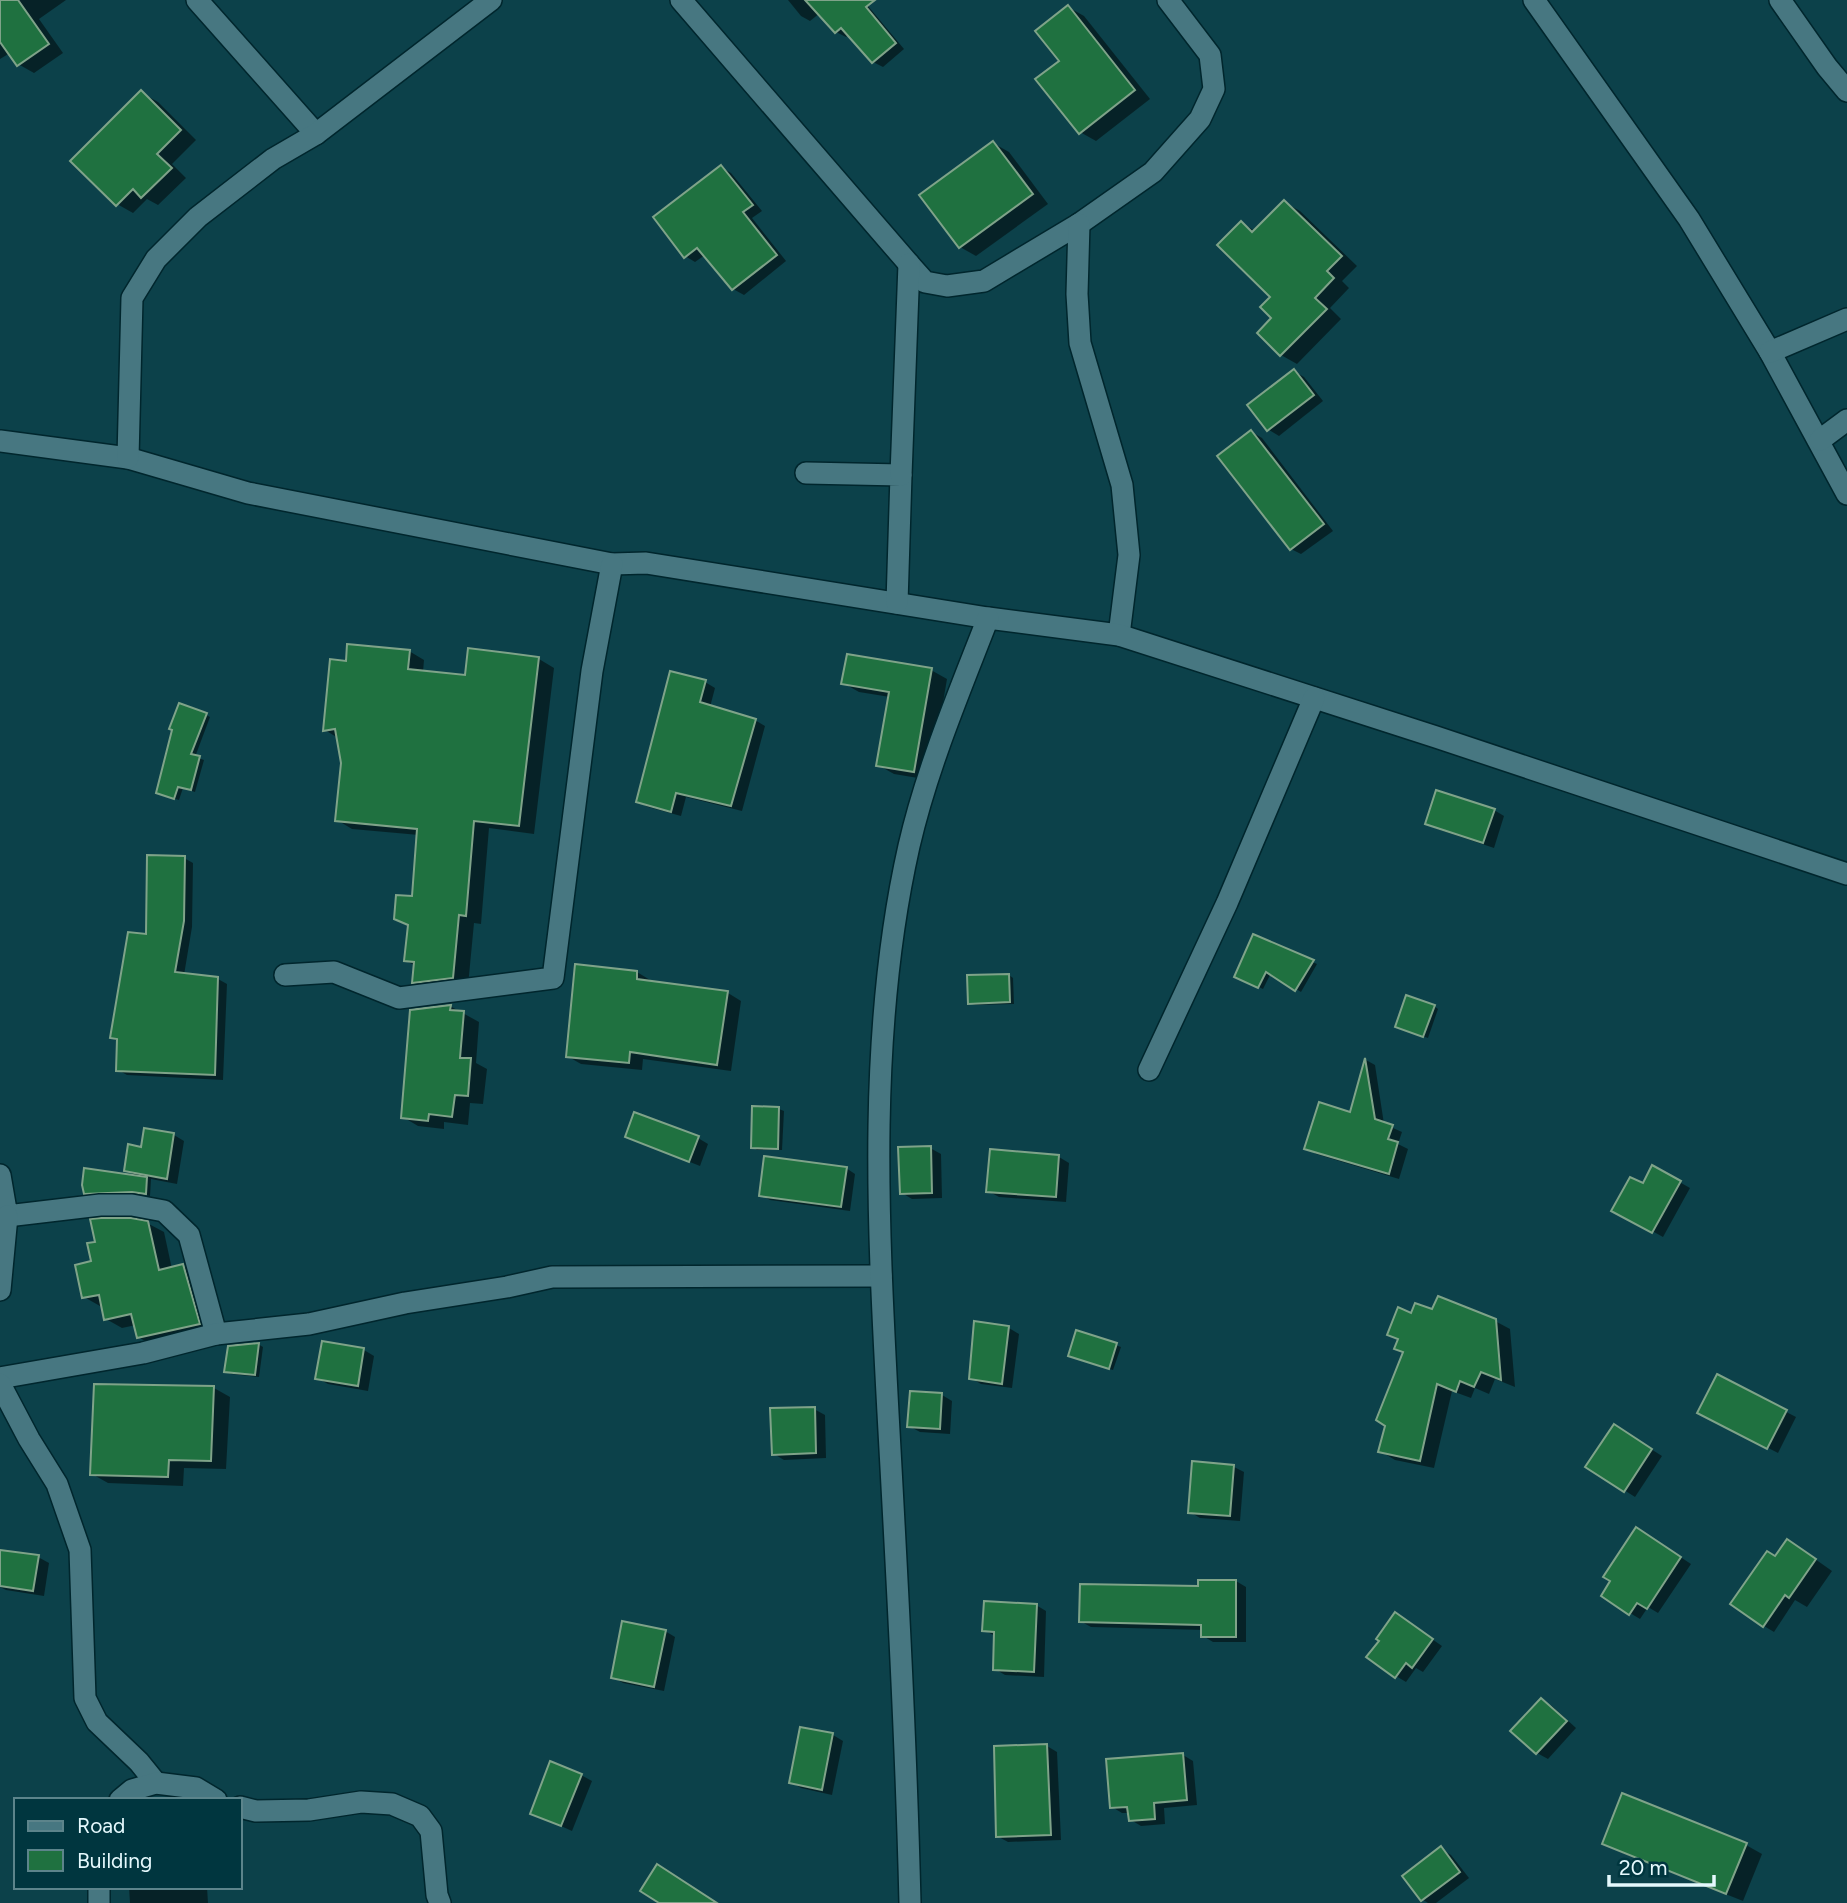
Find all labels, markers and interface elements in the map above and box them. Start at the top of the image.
legend [14,1798,242,1889]
text: Road [77,1813,125,1838]
scale bar [1609,1843,1714,1887]
text: Building [77,1848,152,1873]
text: 20 m [1619,1855,1667,1880]

